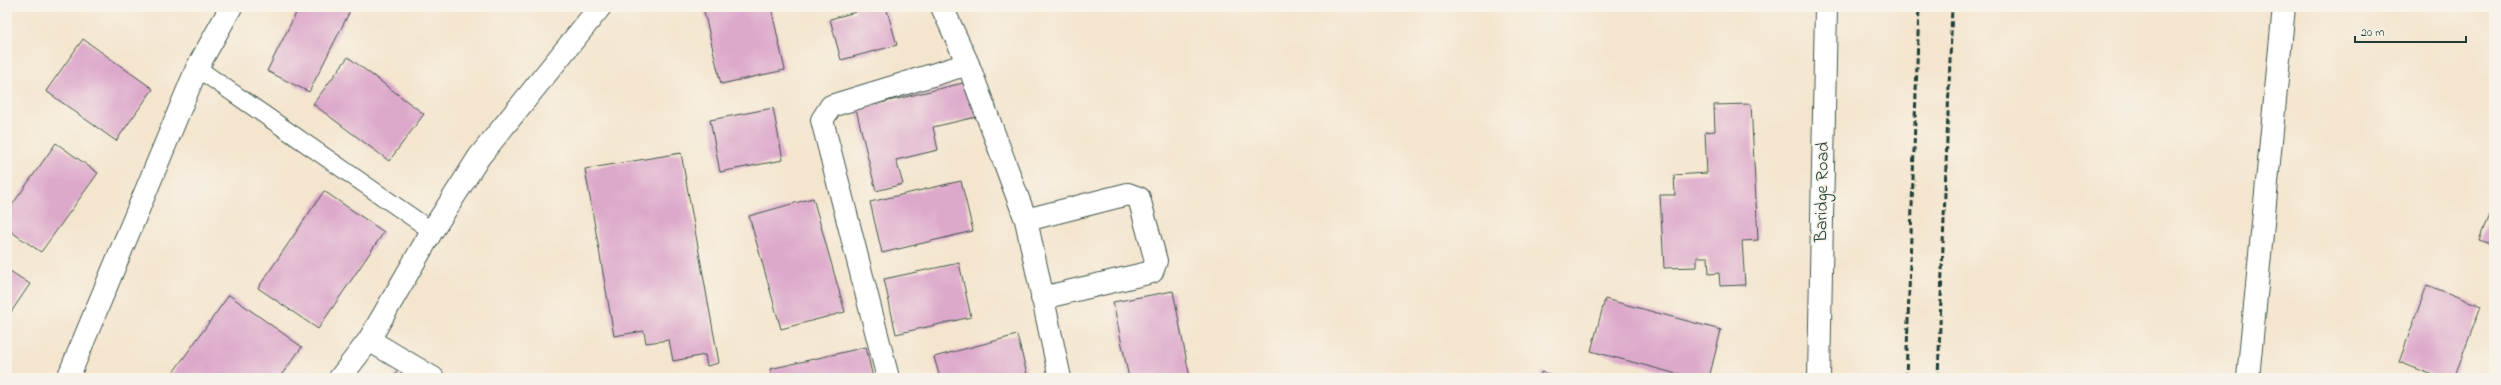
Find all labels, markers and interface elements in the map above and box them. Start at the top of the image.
scale bar [2355,18,2466,44]
text: 20 m [2361,24,2384,42]
street label: Baridge Road [1809,141,1838,244]

